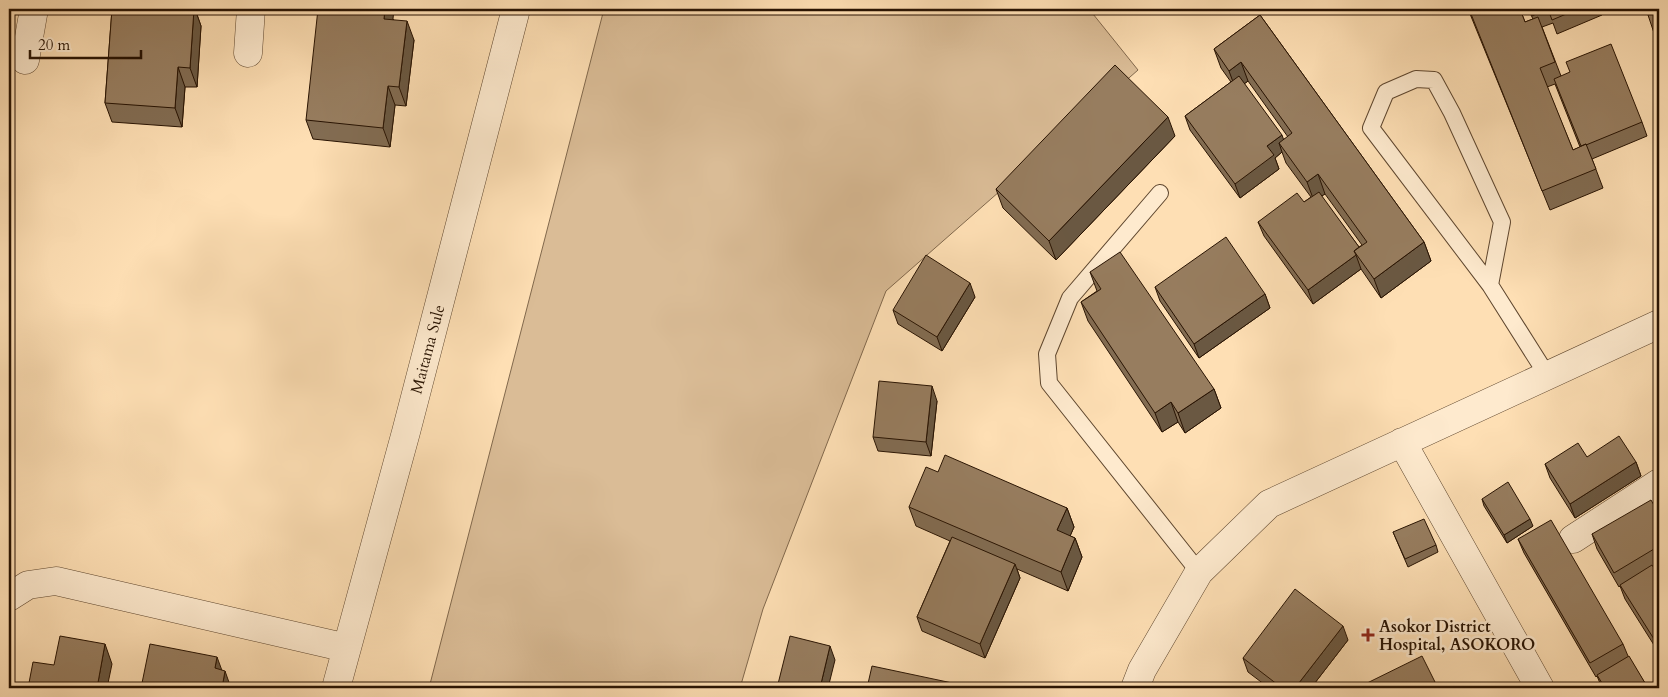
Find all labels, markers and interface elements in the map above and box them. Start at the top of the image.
scale bar [30,28,141,60]
text: 20 m [38,35,70,55]
street label: Maitama Sule [406,302,450,396]
place label: Asokor District Hospital, ASOKORO [1379,616,1535,656]
marker: Asokor District Hospital, ASOKORO [1361,628,1375,642]

